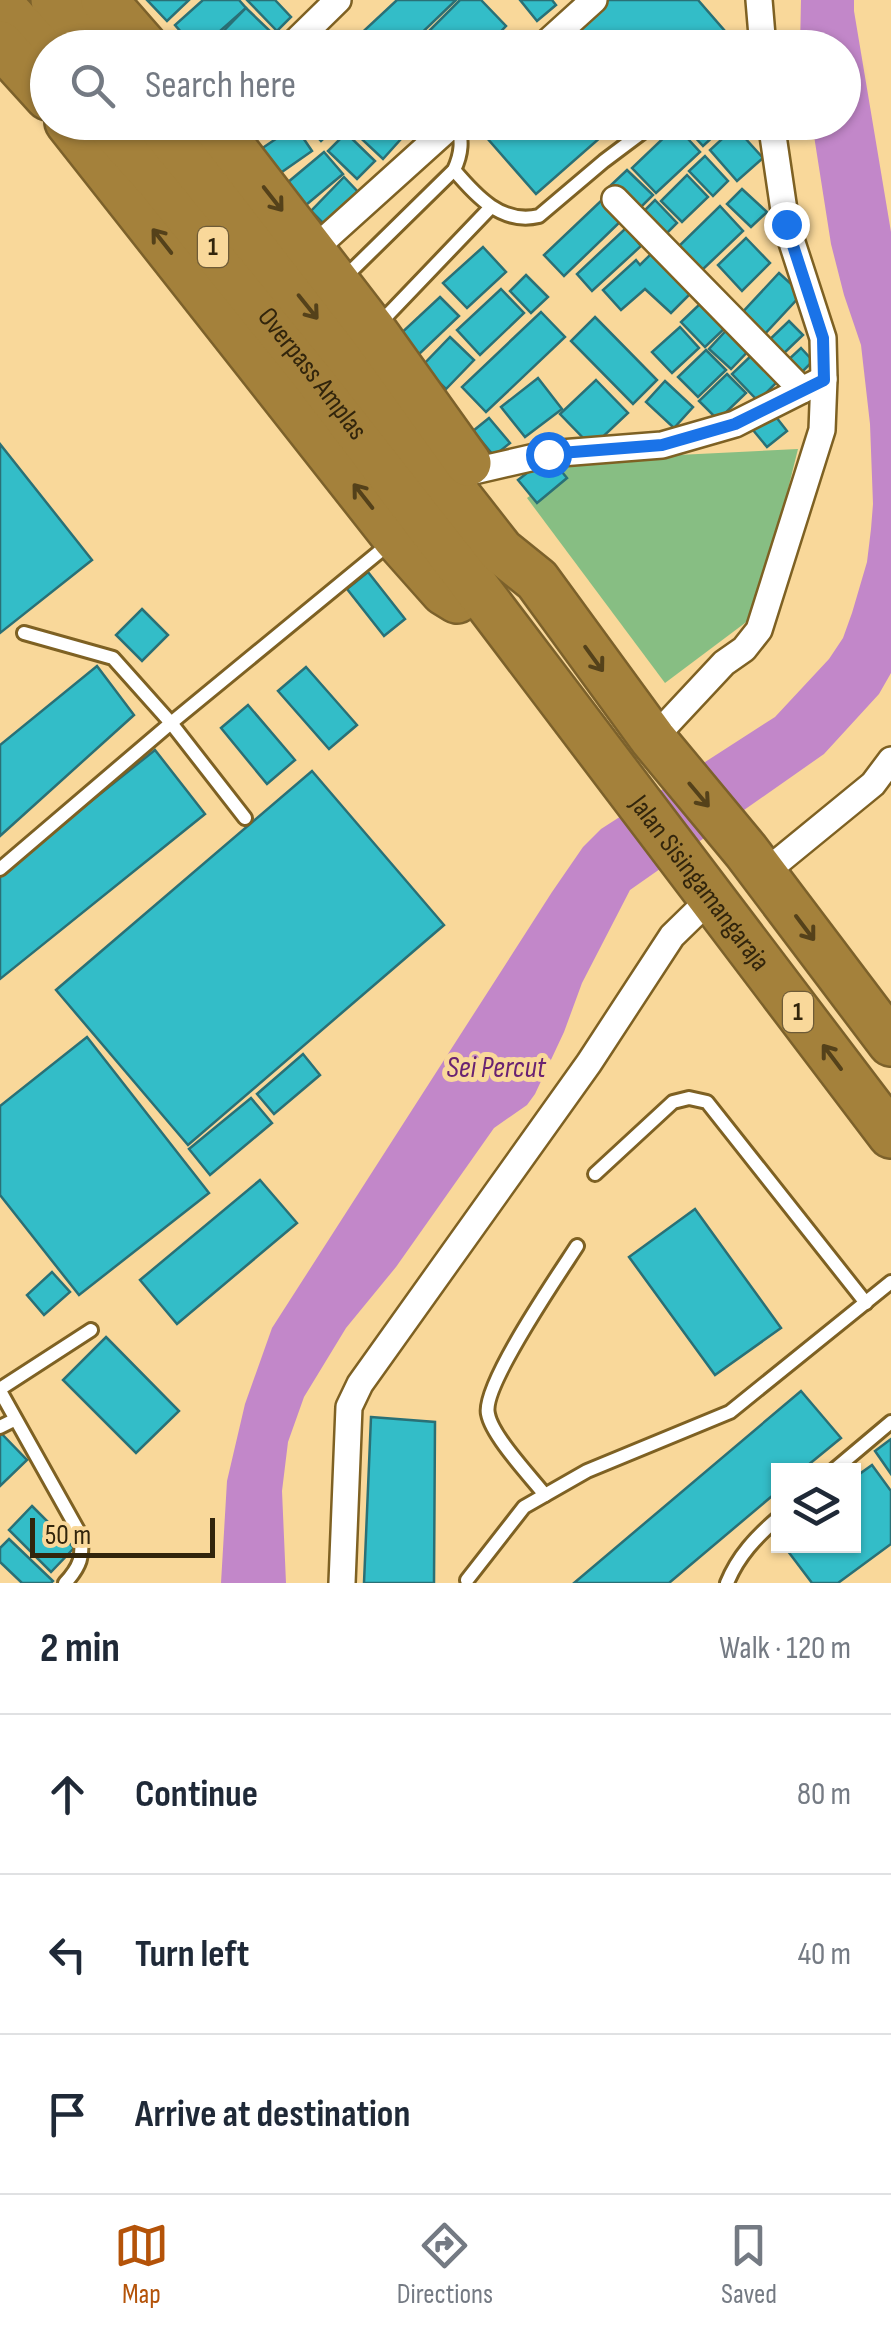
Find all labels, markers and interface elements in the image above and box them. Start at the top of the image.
search box [30,30,861,140]
icon: search [65,58,120,113]
text: Search here [145,63,296,108]
one-way arrow [262,185,283,212]
route end [764,202,810,248]
road number: 1 [198,227,228,267]
one-way arrow [152,228,173,255]
one-way arrow [297,293,319,319]
street label: Overpass Amplas [251,301,374,446]
route start [526,432,572,478]
one-way arrow [353,483,374,510]
one-way arrow [584,645,605,672]
one-way arrow [688,781,710,807]
street label: Jalan Sisingamangaraja [622,788,777,977]
one-way arrow [794,914,815,941]
road number: 1 [783,992,813,1032]
one-way arrow [822,1044,843,1071]
water label: Sei Percut [446,1050,547,1086]
map controls [771,1463,861,1553]
button: layers [771,1463,861,1553]
scale bar [30,1513,215,1558]
text: 50 m [45,1519,91,1552]
text: 2 min [40,1623,120,1674]
text: Walk · 120 m [719,1629,851,1668]
icon: ahead [40,1767,95,1822]
text: Continue [135,1772,258,1817]
text: 80 m [797,1775,851,1814]
icon: left [40,1927,95,1982]
text: Turn left [135,1932,249,1977]
text: 40 m [798,1935,851,1974]
icon: arrive [40,2087,95,2142]
text: Arrive at destination [135,2092,410,2137]
tab: Map [114,2218,169,2311]
tab: Directions [397,2218,493,2311]
tab: Saved [721,2218,777,2311]

